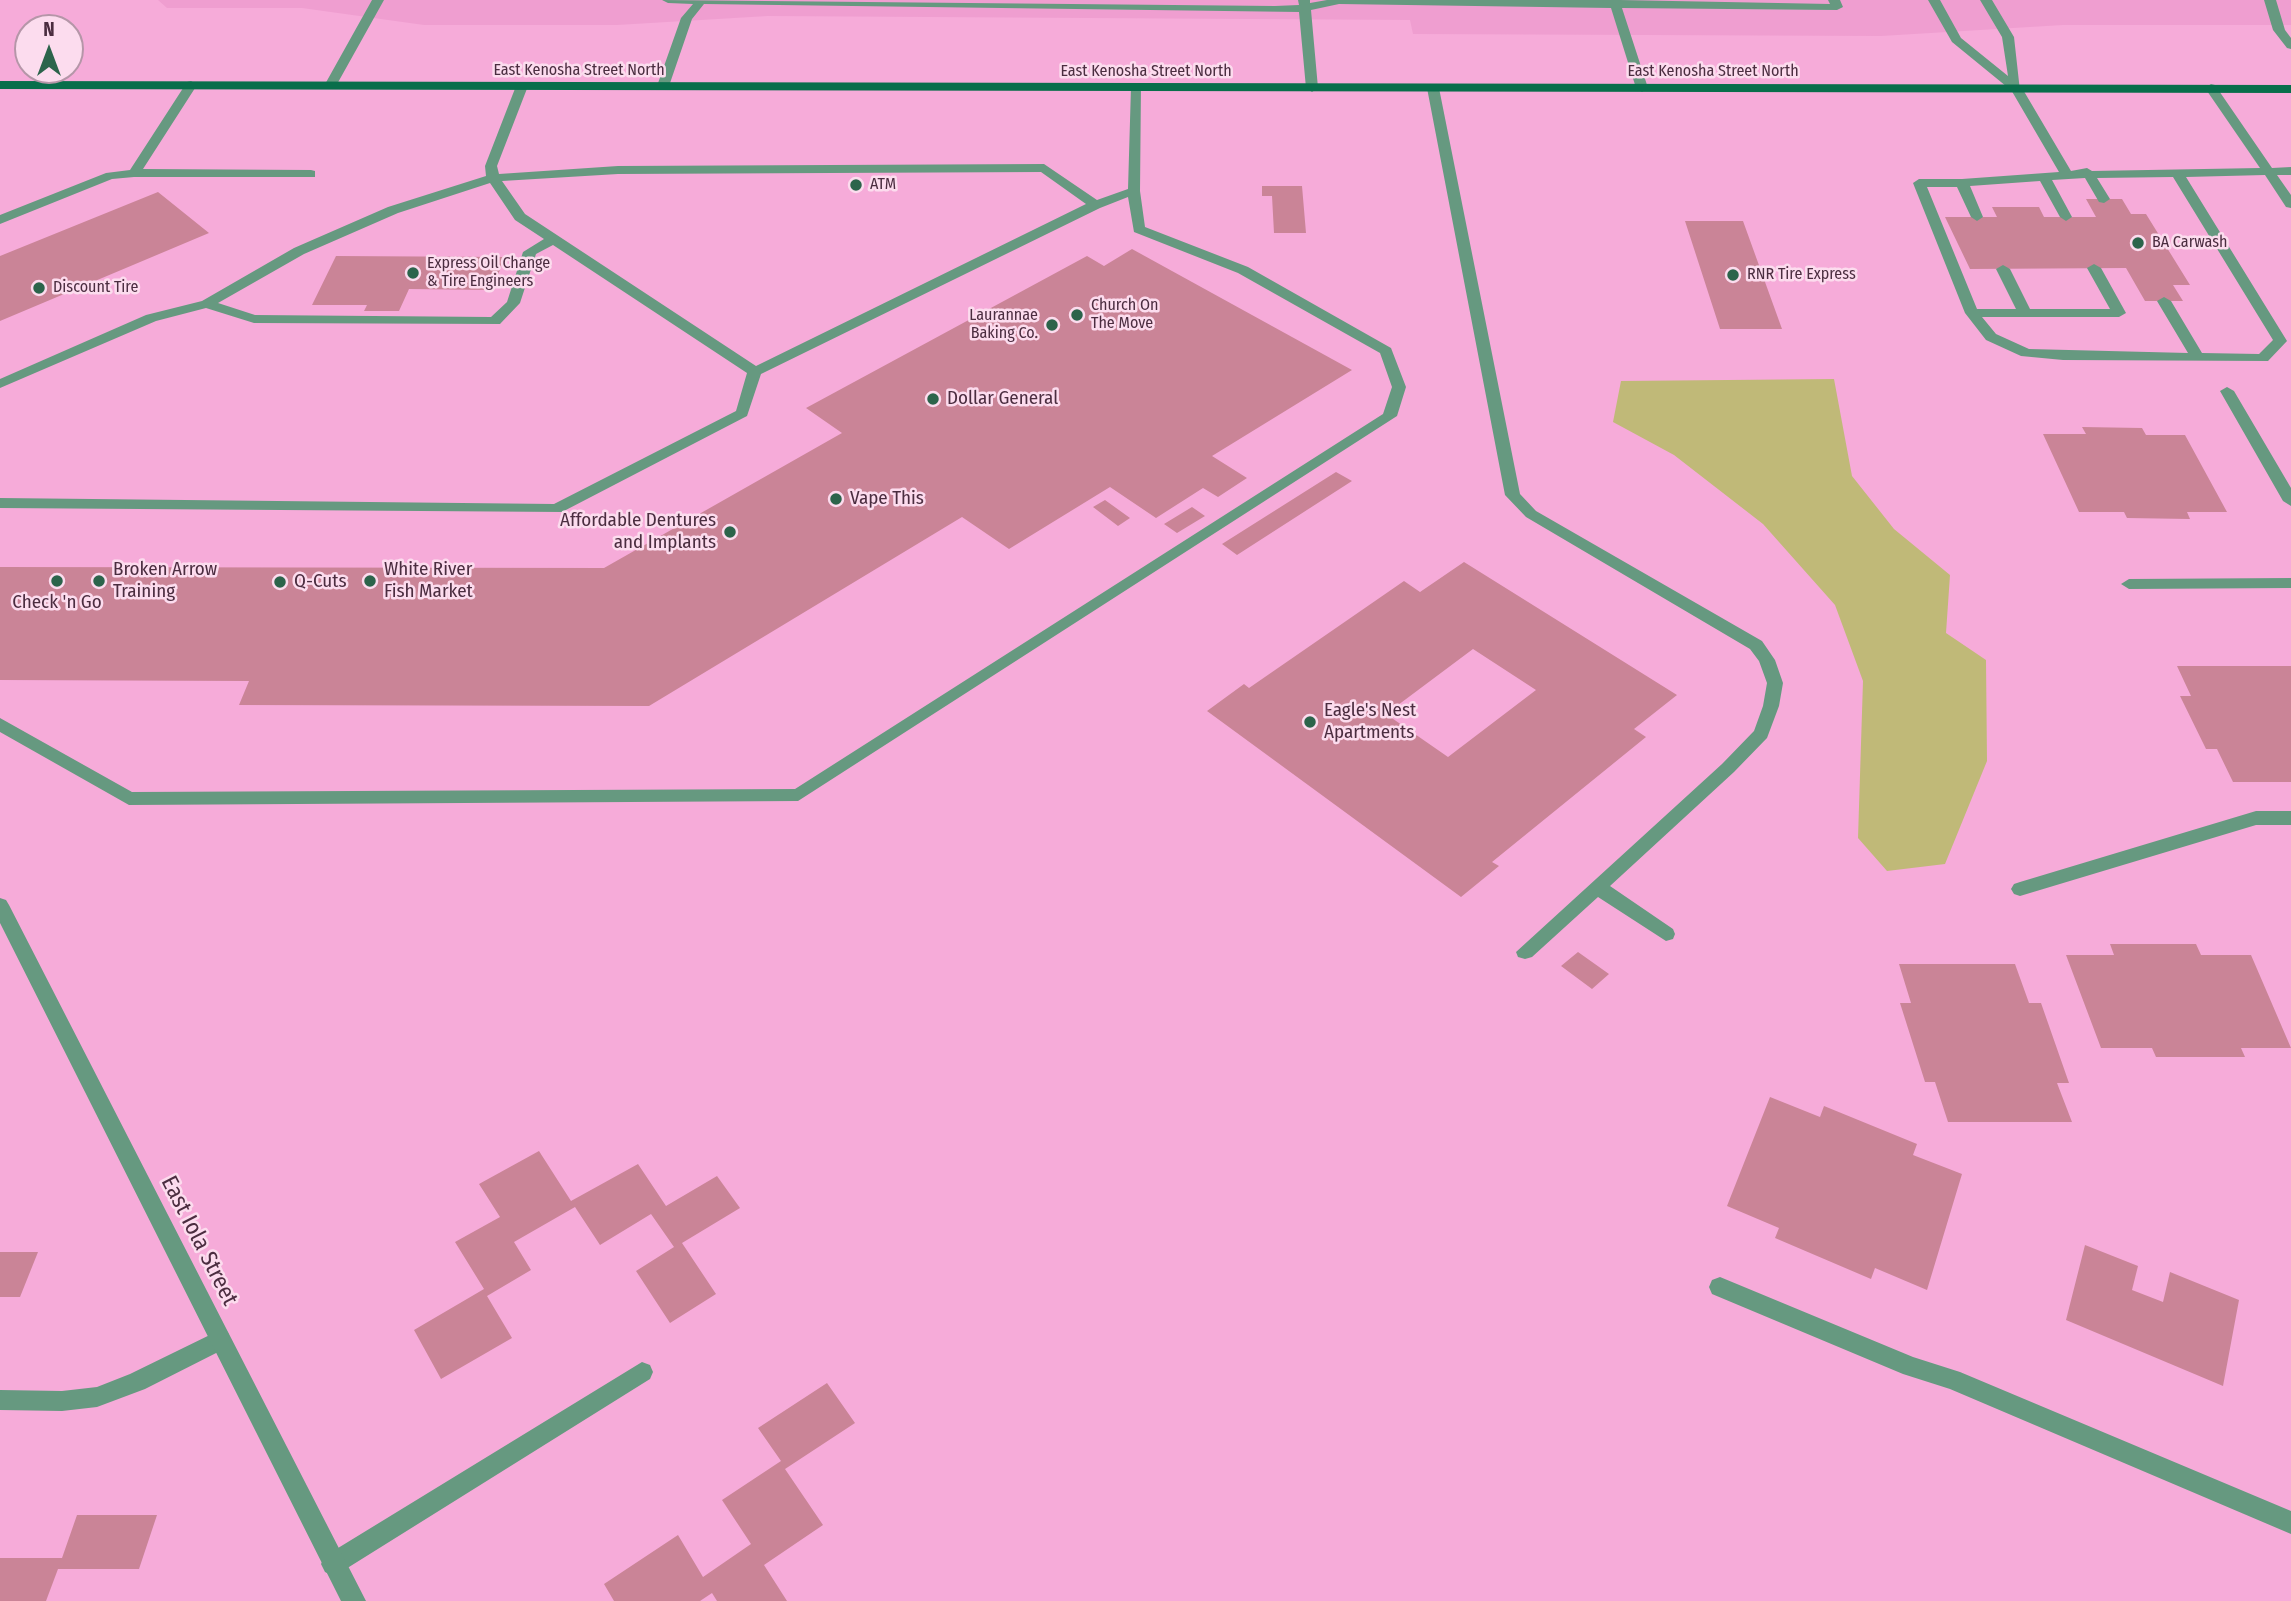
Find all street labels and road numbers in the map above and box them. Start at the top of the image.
street label: East Kenosha Street North [493,61,665,81]
street label: East Kenosha Street North [1060,62,1232,82]
street label: East Kenosha Street North [1627,62,1799,82]
street label: East Iola Street [155,1172,243,1310]

